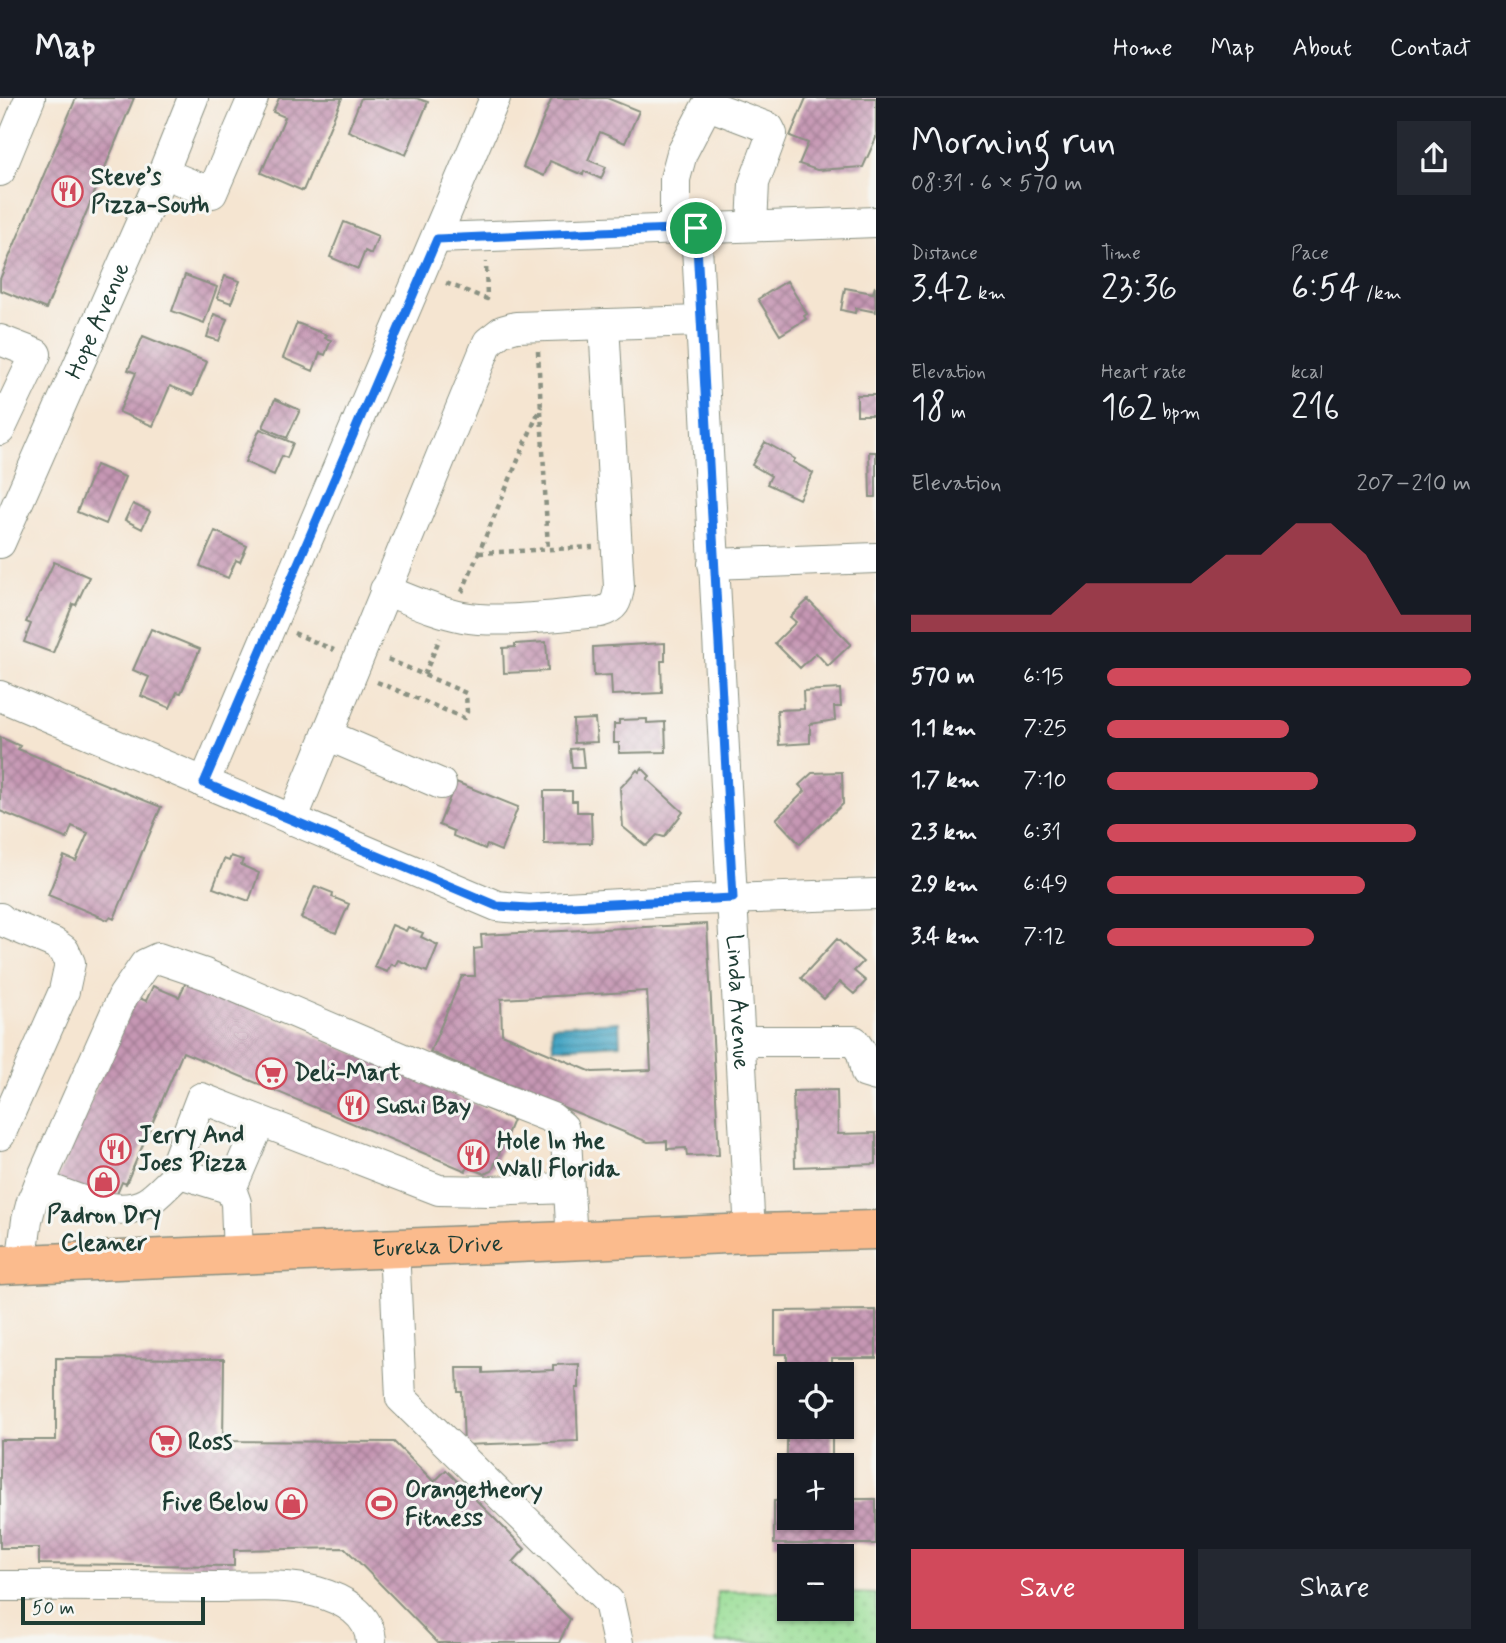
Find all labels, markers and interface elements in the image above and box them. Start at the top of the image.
text: Map [35,26,95,70]
text: Home [1113,33,1173,64]
text: Map [1211,33,1255,64]
text: About [1293,33,1352,64]
text: Contact [1390,33,1471,64]
text: Morning run [911,118,1116,167]
button: share [1397,121,1471,195]
place label: Steve’s Pizza-South [91,162,209,221]
text: 08:31 · 6 × 570 m [911,169,1083,199]
restaurant icon: Steve’s Pizza-South [51,174,85,208]
pin [666,198,726,258]
icon: arrive [677,209,715,247]
text: Distance [911,241,978,266]
text: Time [1101,241,1141,266]
text: Pace [1291,241,1329,266]
street label: Hope Avenue [59,257,137,384]
text: 3.42 [911,266,973,312]
text: 23:36 [1101,266,1177,312]
text: 6:54 [1291,266,1361,312]
text: km [973,281,1006,306]
text: /km [1361,281,1402,306]
text: Elevation [911,360,986,385]
text: Heart rate [1101,360,1186,385]
text: kcal [1291,360,1323,385]
text: 18 [911,385,946,431]
text: 162 [1101,385,1157,431]
text: 216 [1291,385,1340,431]
text: m [946,400,966,425]
text: bpm [1157,400,1200,425]
text: Elevation [911,469,1002,499]
text: 207–210 m [1357,469,1471,499]
text: 570 m [911,662,975,692]
text: 6:15 [1023,662,1063,692]
text: 1.1 km [911,714,976,744]
text: 7:25 [1023,714,1067,744]
text: 1.7 km [911,766,980,796]
text: 7:10 [1023,766,1067,796]
text: 2.3 km [911,818,977,848]
text: 6:31 [1023,818,1061,848]
text: 2.9 km [911,870,978,900]
text: 6:49 [1023,870,1068,900]
text: 3.4 km [911,922,979,952]
text: 7:12 [1023,922,1066,952]
street label: Linda Avenue [718,933,757,1070]
supermarket icon: Deli-Mart [254,1056,288,1090]
place label: Deli-Mart [294,1058,401,1089]
restaurant icon: Sushi Bay [336,1089,370,1123]
place label: Sushi Bay [376,1091,471,1122]
place label: Jerry And Joes Pizza [138,1120,247,1179]
place label: Hole In the Wall Florida [496,1126,620,1185]
restaurant icon: Jerry And Joes Pizza [98,1132,132,1166]
restaurant icon: Hole In the Wall Florida [457,1138,491,1172]
shop icon: Padron Dry Cleaner [87,1164,121,1198]
place label: Padron Dry Cleaner [47,1200,161,1259]
street label: Eureka Drive [372,1228,504,1265]
map controls [777,1362,854,1621]
button: locate [777,1362,854,1439]
supermarket icon: Ross [148,1425,182,1459]
place label: Ross [188,1427,233,1458]
button: + [777,1453,854,1530]
place label: Orangetheory Fitness [405,1475,543,1534]
shop icon: Five Below [274,1486,308,1520]
sports icon: Orangetheory Fitness [365,1487,399,1521]
place label: Five Below [162,1488,268,1519]
button: − [777,1544,854,1621]
button: Save [911,1549,1184,1629]
button: Share [1198,1549,1471,1629]
scale bar [21,1594,205,1626]
text: 50 m [32,1596,75,1621]

